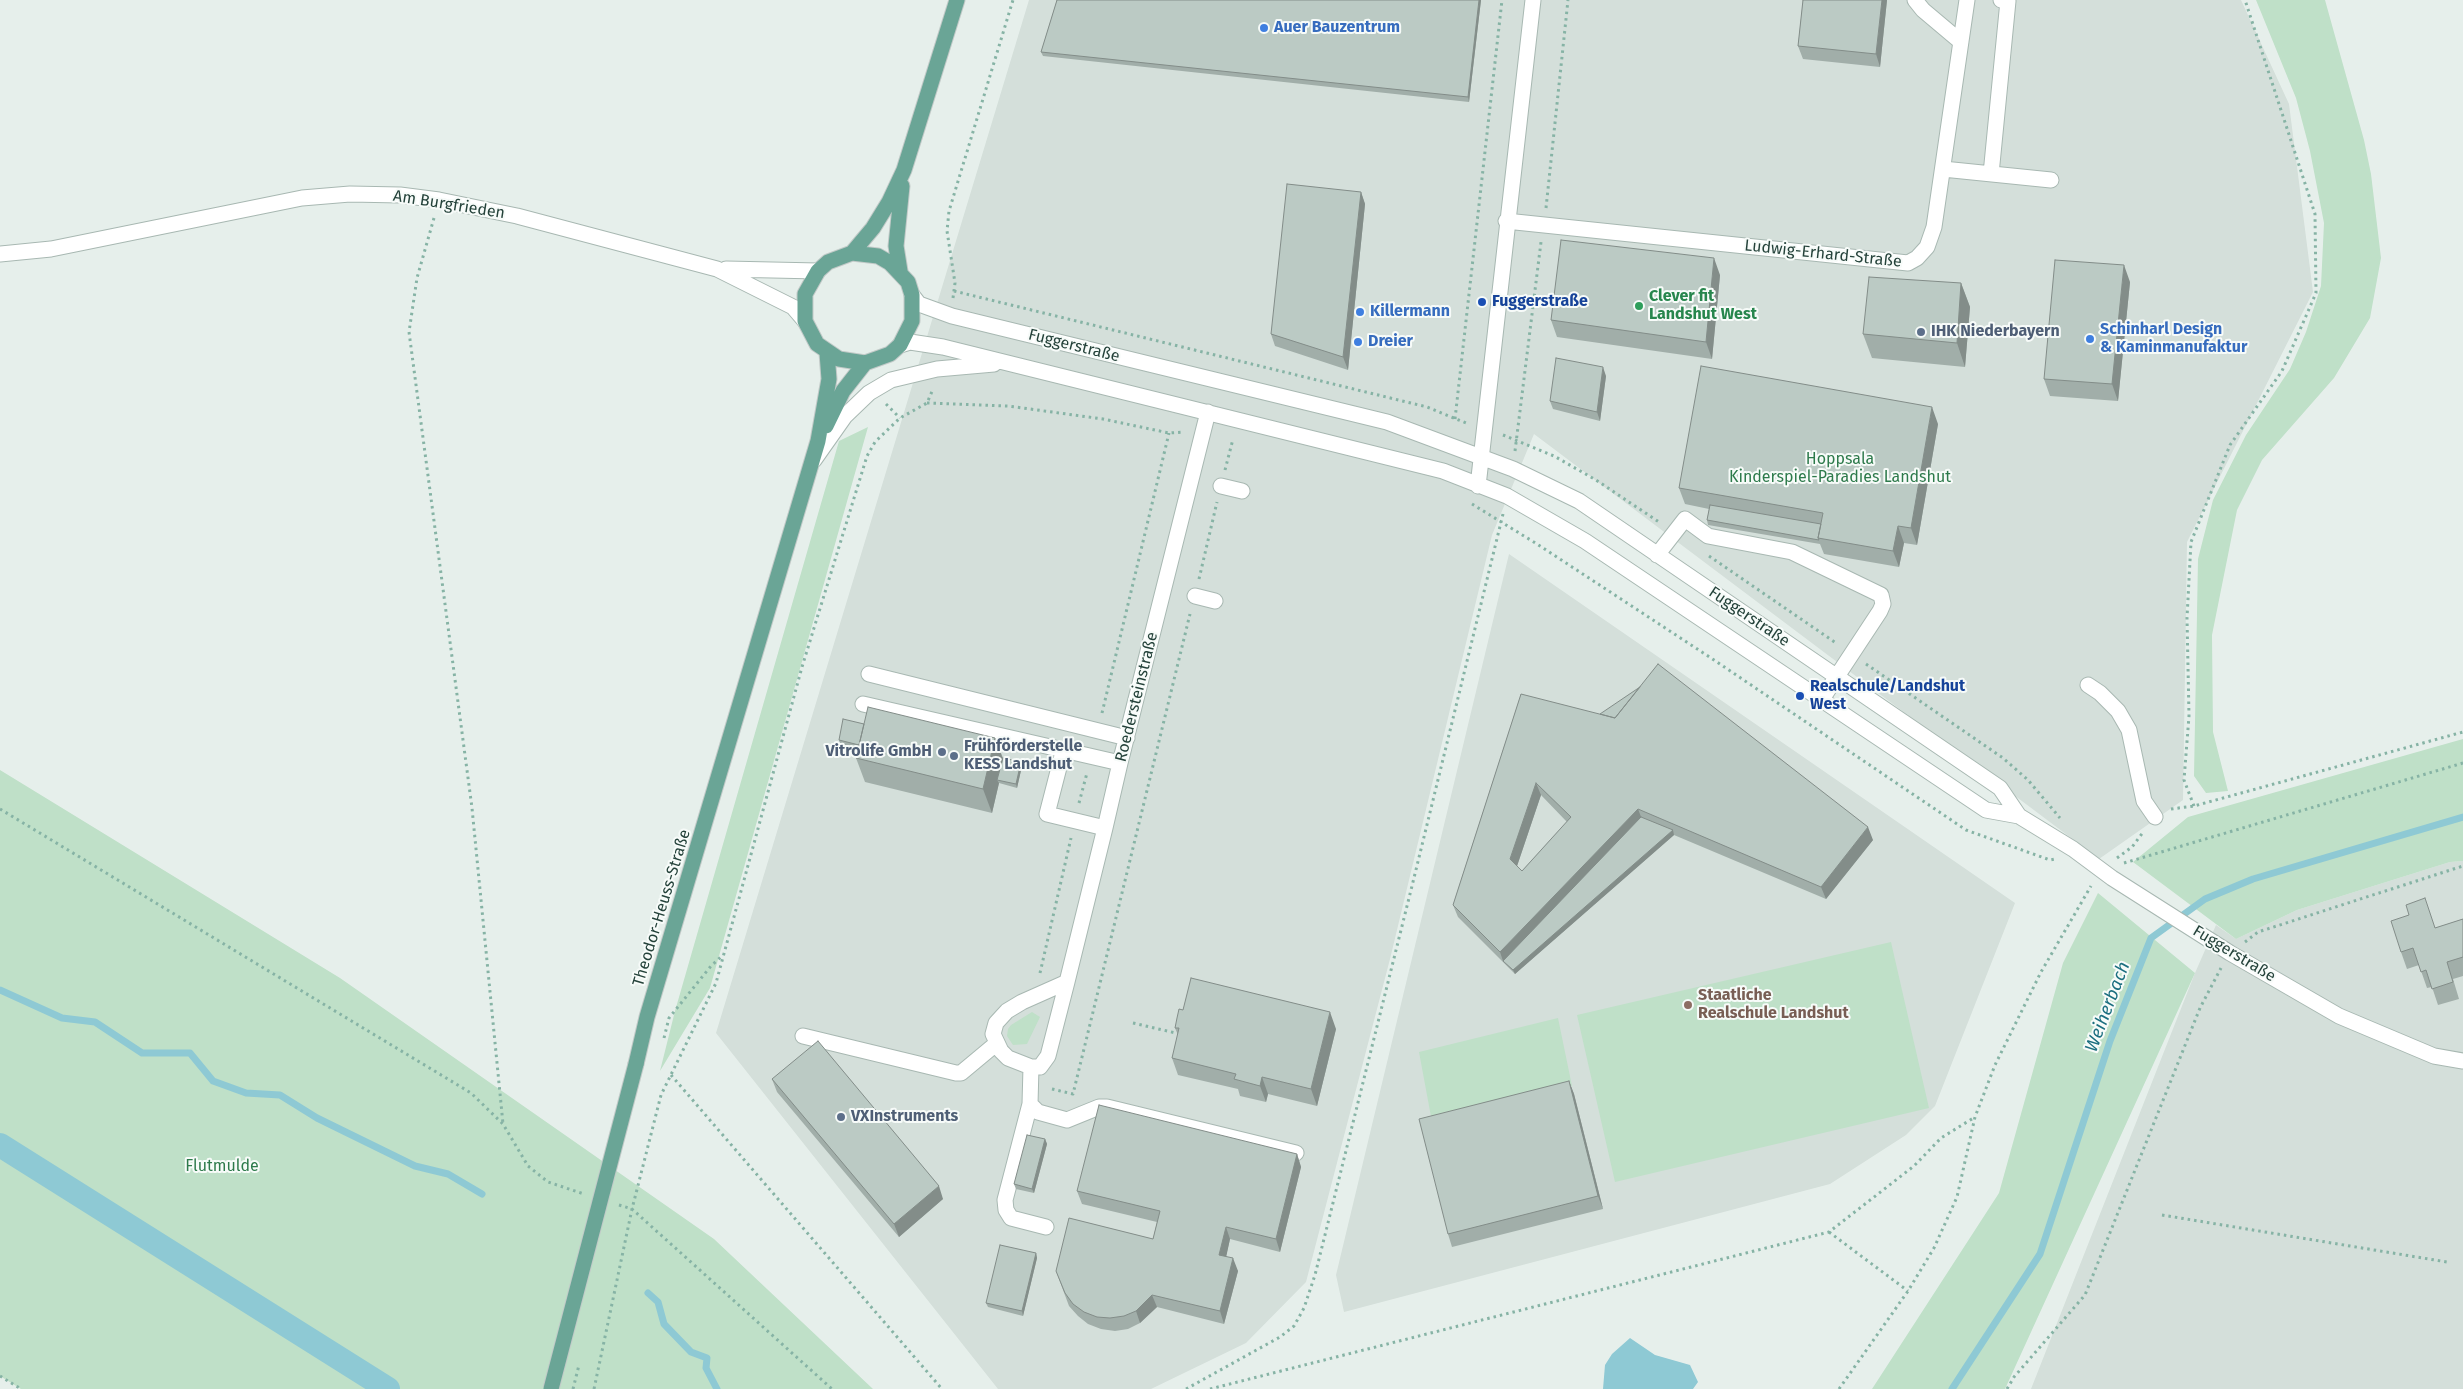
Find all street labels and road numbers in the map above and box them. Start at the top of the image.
street label: Am Burgfrieden [392,187,506,223]
street label: Ludwig-Erhard-Straße [1743,236,1903,272]
street label: Fuggerstraße [1026,325,1122,367]
street label: Fuggerstraße [1705,583,1793,651]
street label: Roedersteinstraße [1112,630,1162,764]
street label: Theodor-Heuss-Straße [629,827,695,989]
street label: Fuggerstraße [2189,922,2279,986]

